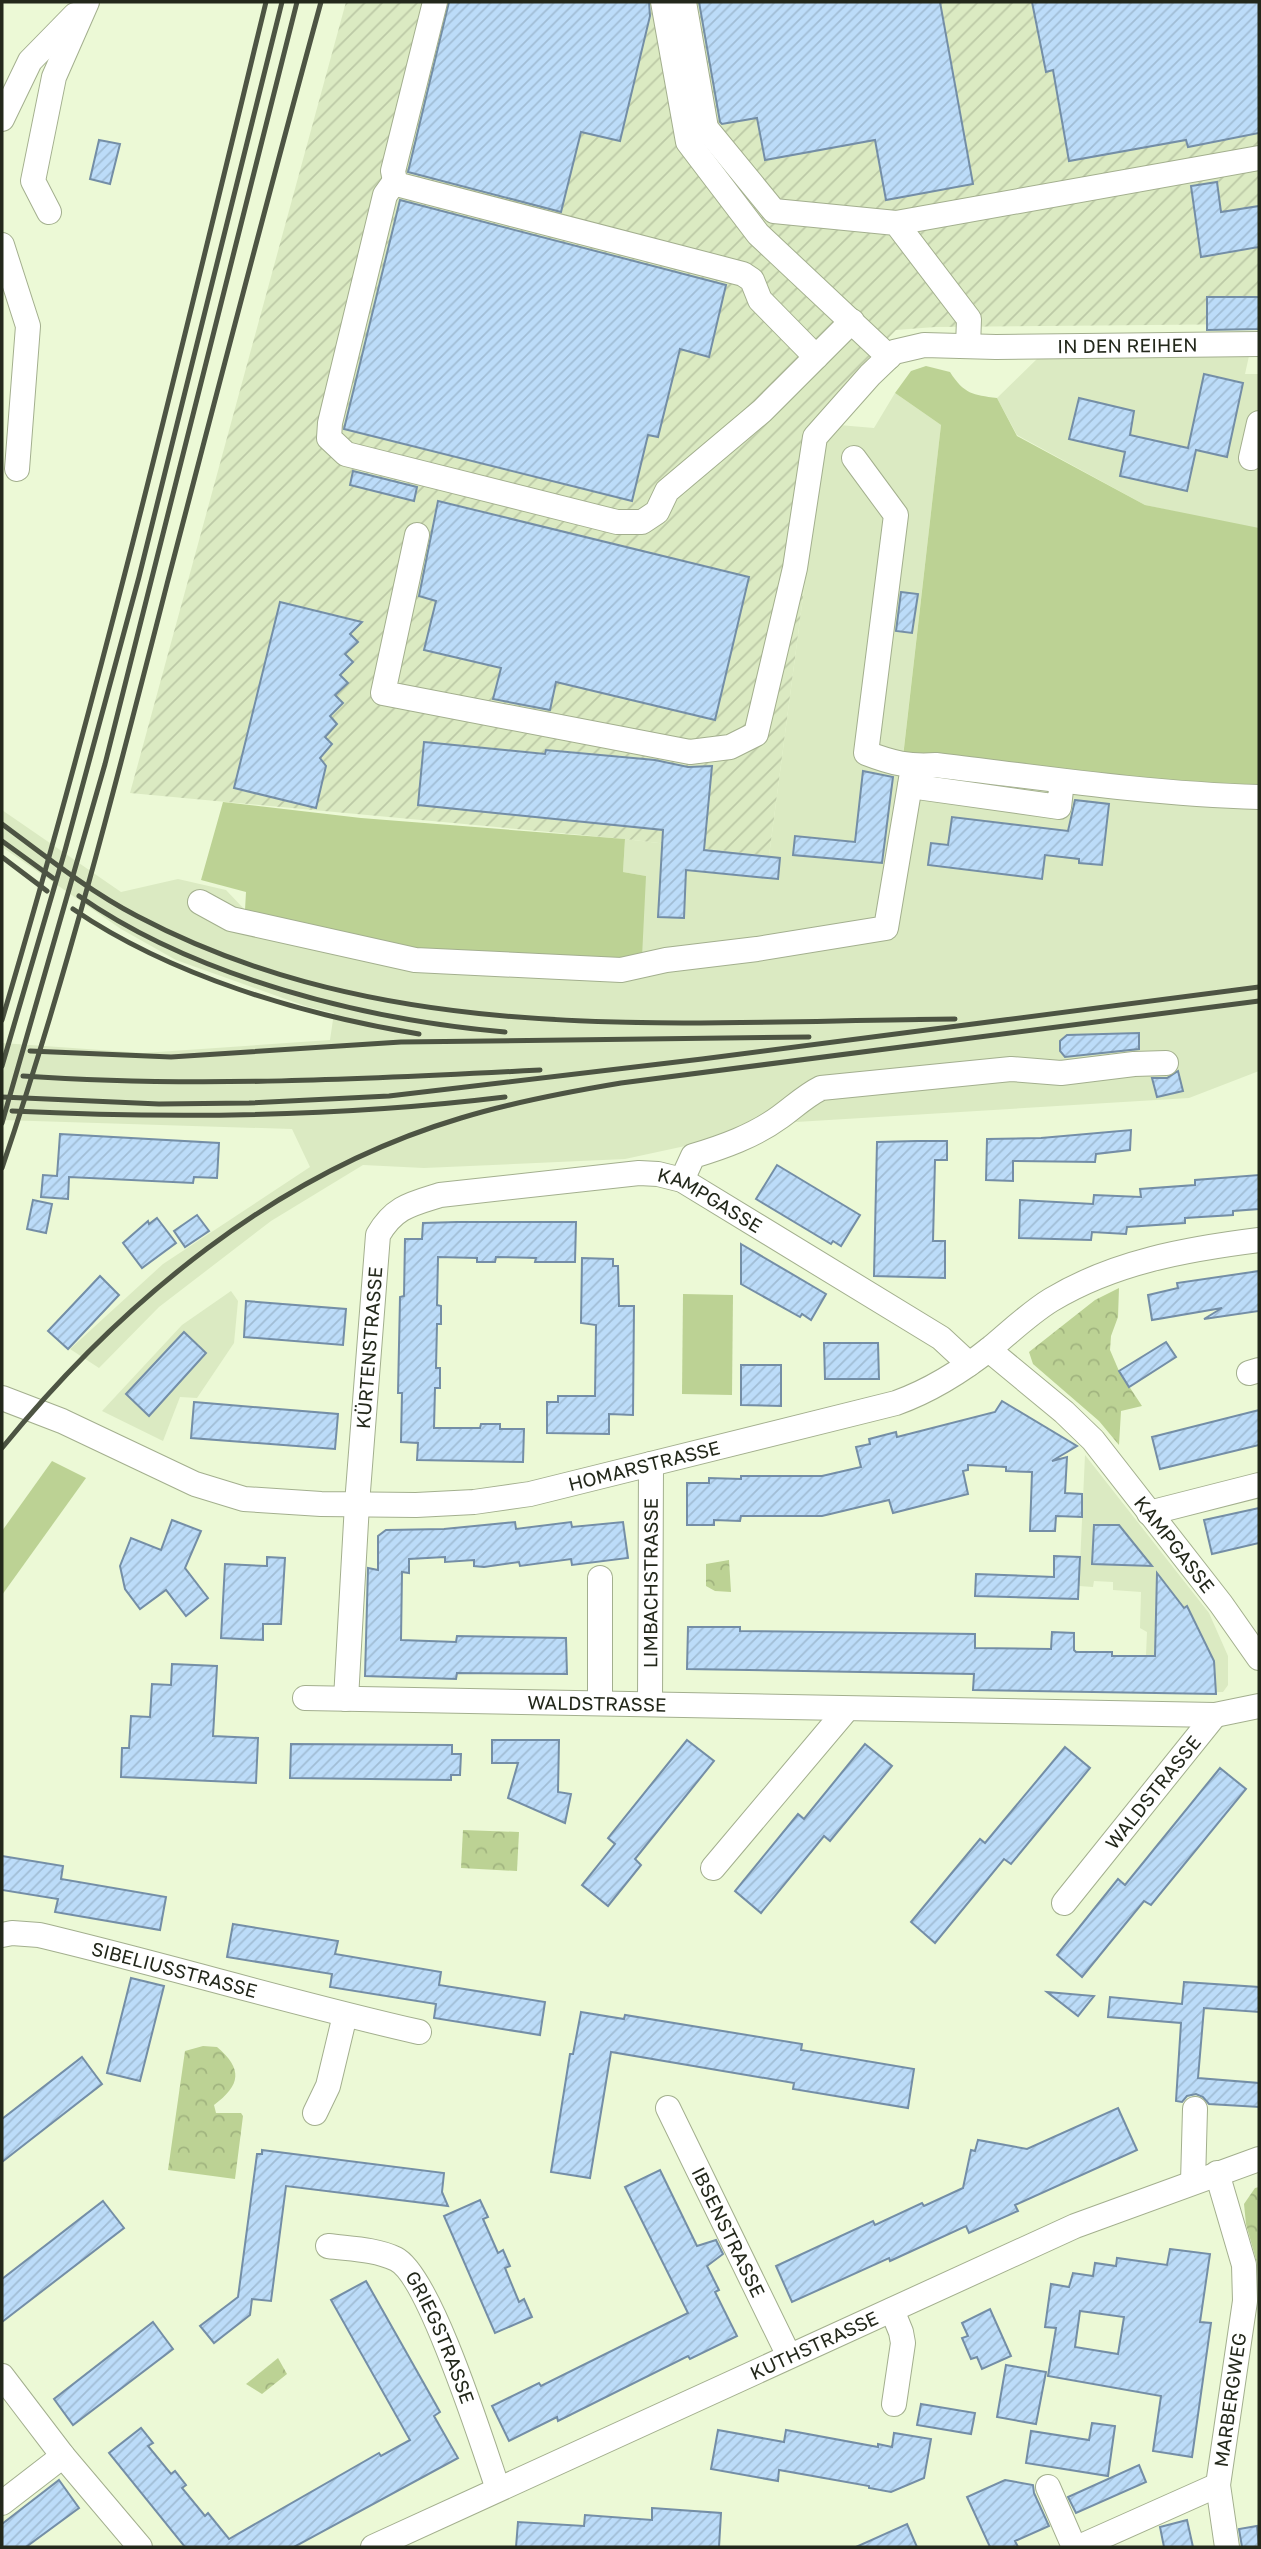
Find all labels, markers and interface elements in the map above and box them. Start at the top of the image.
street label: IN DEN REIHEN [1057,333,1198,357]
street label: KAMPGASSE [655,1162,767,1237]
street label: KÜRTENSTRASSE [351,1266,386,1430]
street label: HOMARSTRASSE [566,1435,722,1495]
street label: KAMPGASSE [1130,1491,1220,1597]
street label: LIMBACHSTRASSE [638,1498,662,1668]
street label: WALDSTRASSE [527,1690,667,1716]
street label: WALDSTRASSE [1100,1731,1205,1853]
street label: SIBELIUSSTRASSE [89,1936,260,2002]
street label: IBSENSTRASSE [687,2163,770,2301]
street label: GRIEGSTRASSE [401,2266,480,2406]
street label: KUTHSTRASSE [746,2306,882,2384]
street label: MARBERGWEG [1209,2331,1250,2469]

